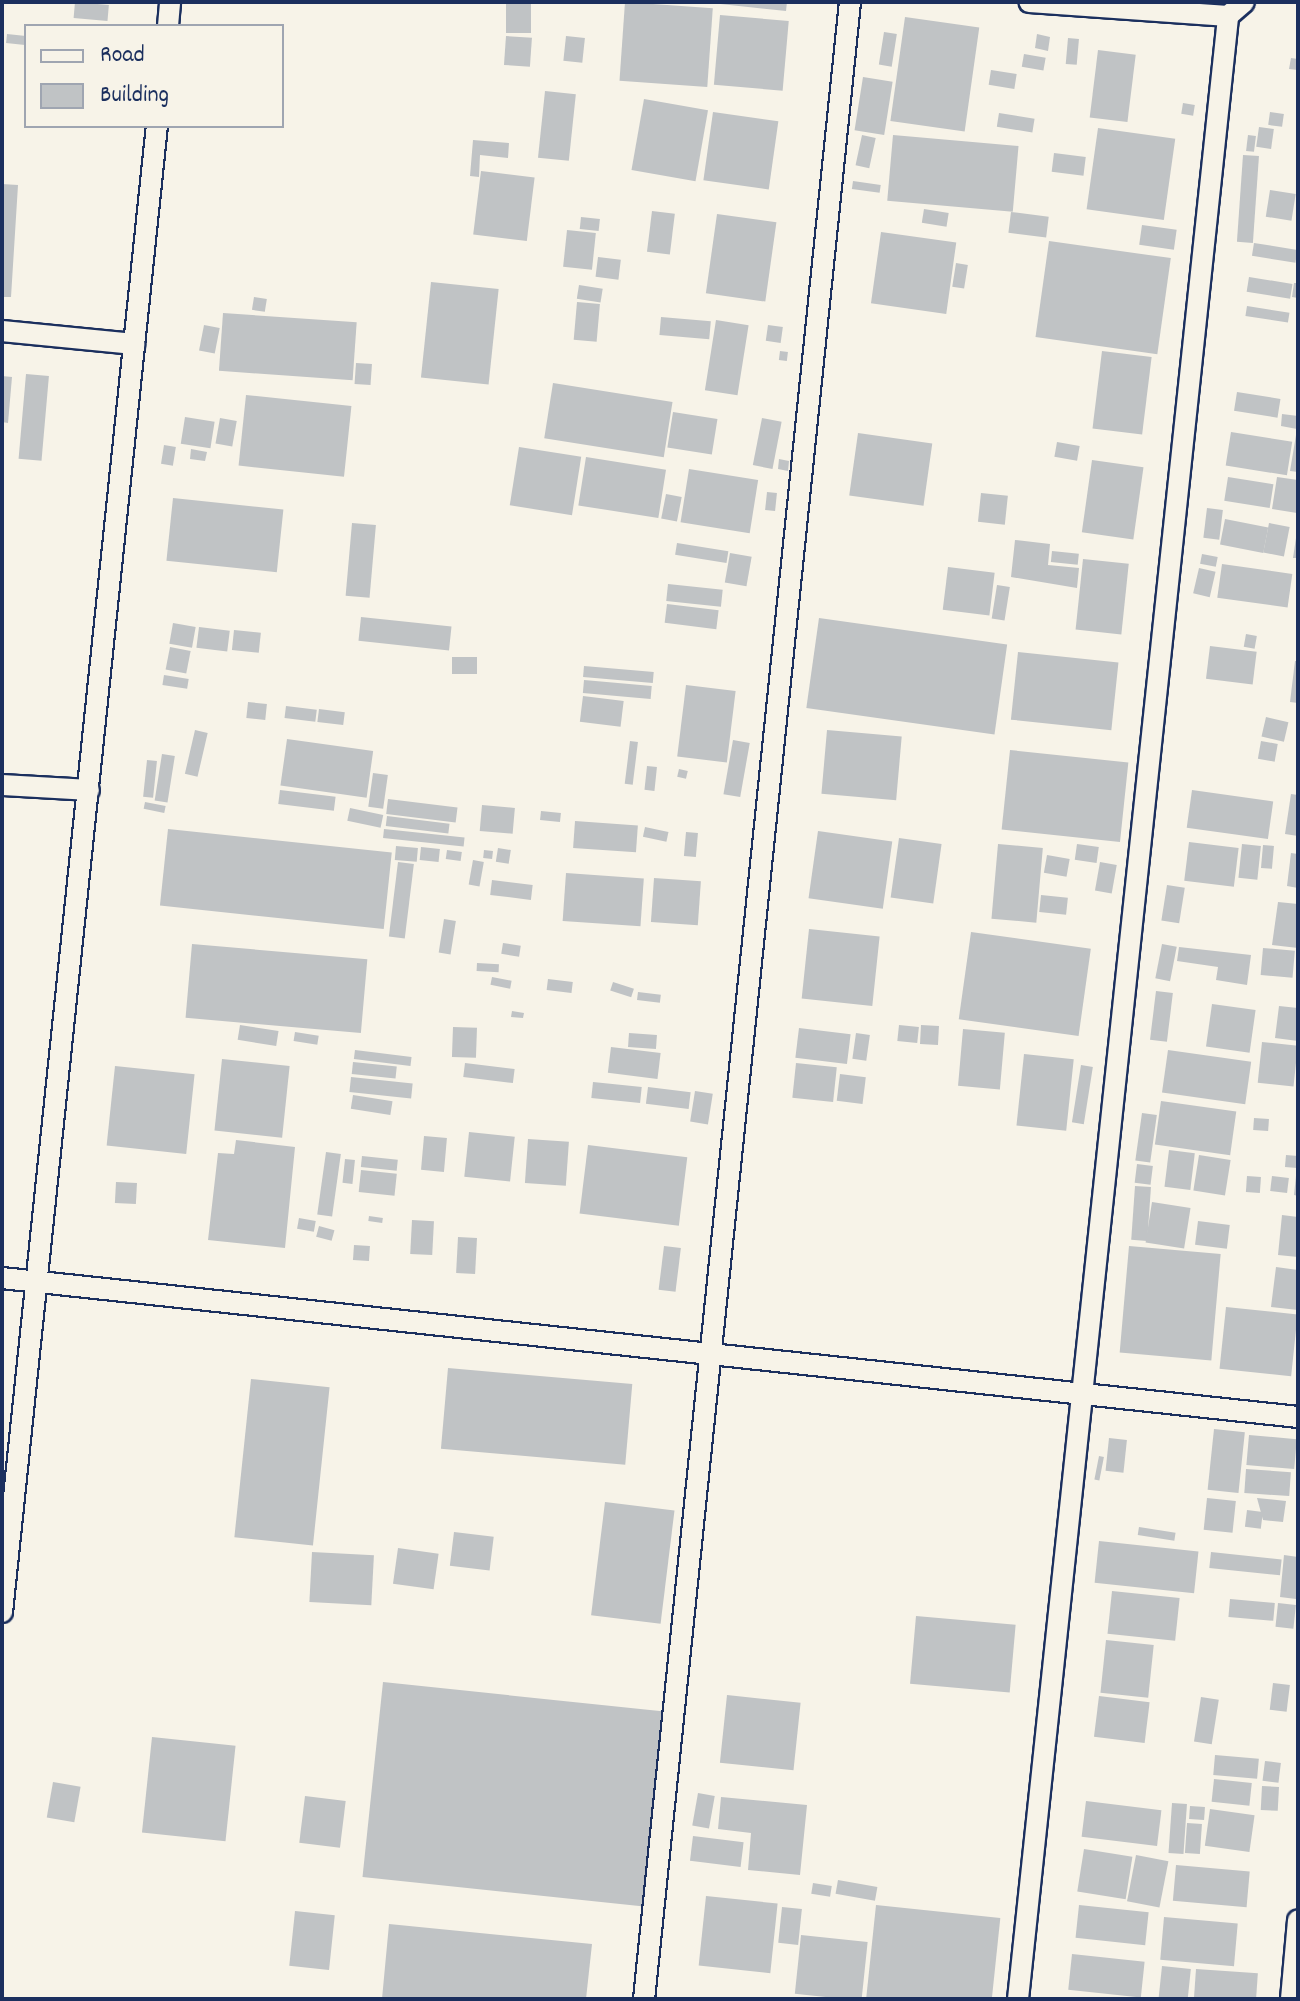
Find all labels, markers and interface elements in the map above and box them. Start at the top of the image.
legend [24,24,284,128]
text: Road [100,39,145,73]
text: Building [100,79,169,113]

